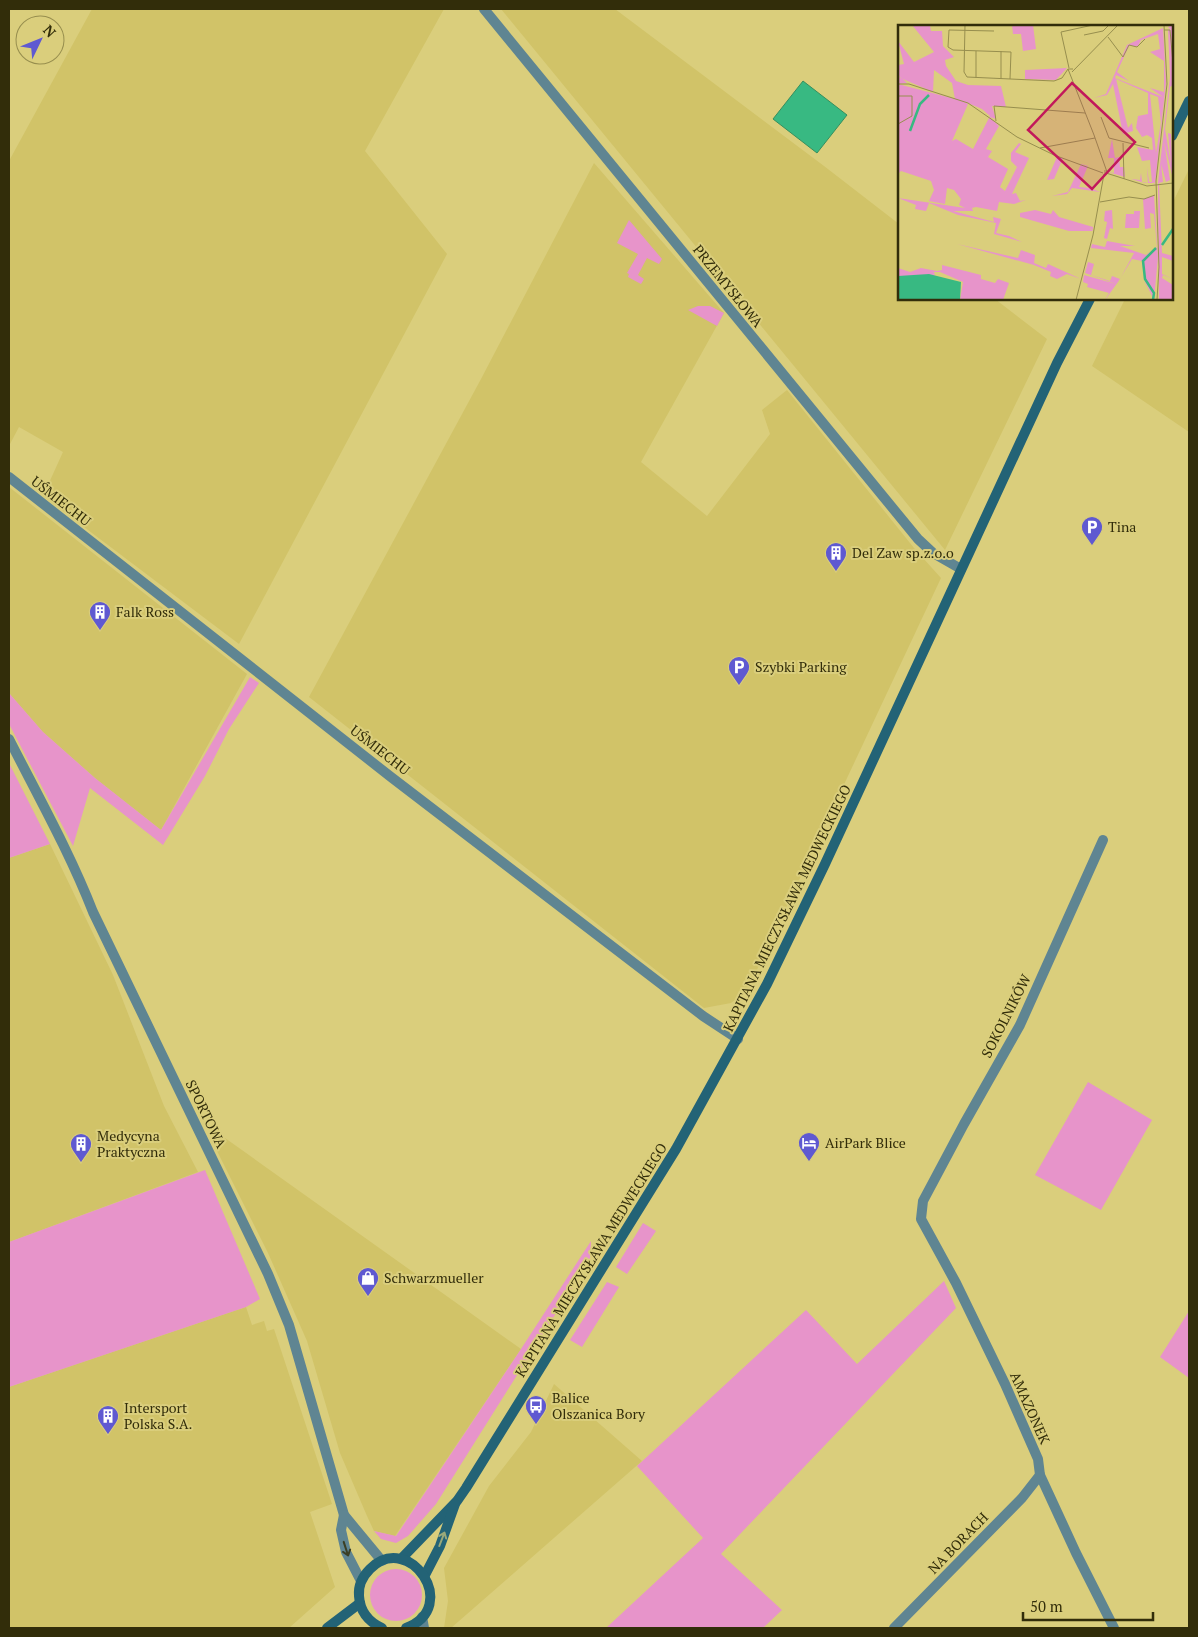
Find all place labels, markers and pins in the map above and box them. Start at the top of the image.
parking icon: Tina [1080,515,1104,546]
place label: Tina [1108,517,1136,536]
building icon: Del Zaw sp.z.o.o [824,541,848,572]
place label: Del Zaw sp.z.o.o [852,543,954,562]
building icon: Falk Ross [88,600,112,631]
place label: Falk Ross [116,602,174,621]
parking icon: Szybki Parking [727,655,751,686]
place label: Szybki Parking [755,657,847,676]
place label: Medycyna Praktyczna [97,1126,166,1161]
hotel icon: AirPark Blice [797,1131,821,1162]
building icon: Medycyna Praktyczna [69,1132,93,1163]
place label: AirPark Blice [825,1133,906,1152]
shop icon: Schwarzmueller [356,1266,380,1297]
place label: Schwarzmueller [384,1268,484,1287]
place label: Balice Olszanica Bory [552,1388,646,1423]
bus stop icon: Balice Olszanica Bory [524,1394,548,1425]
place label: Intersport Polska S.A. [124,1398,193,1433]
building icon: Intersport Polska S.A. [96,1404,120,1435]

